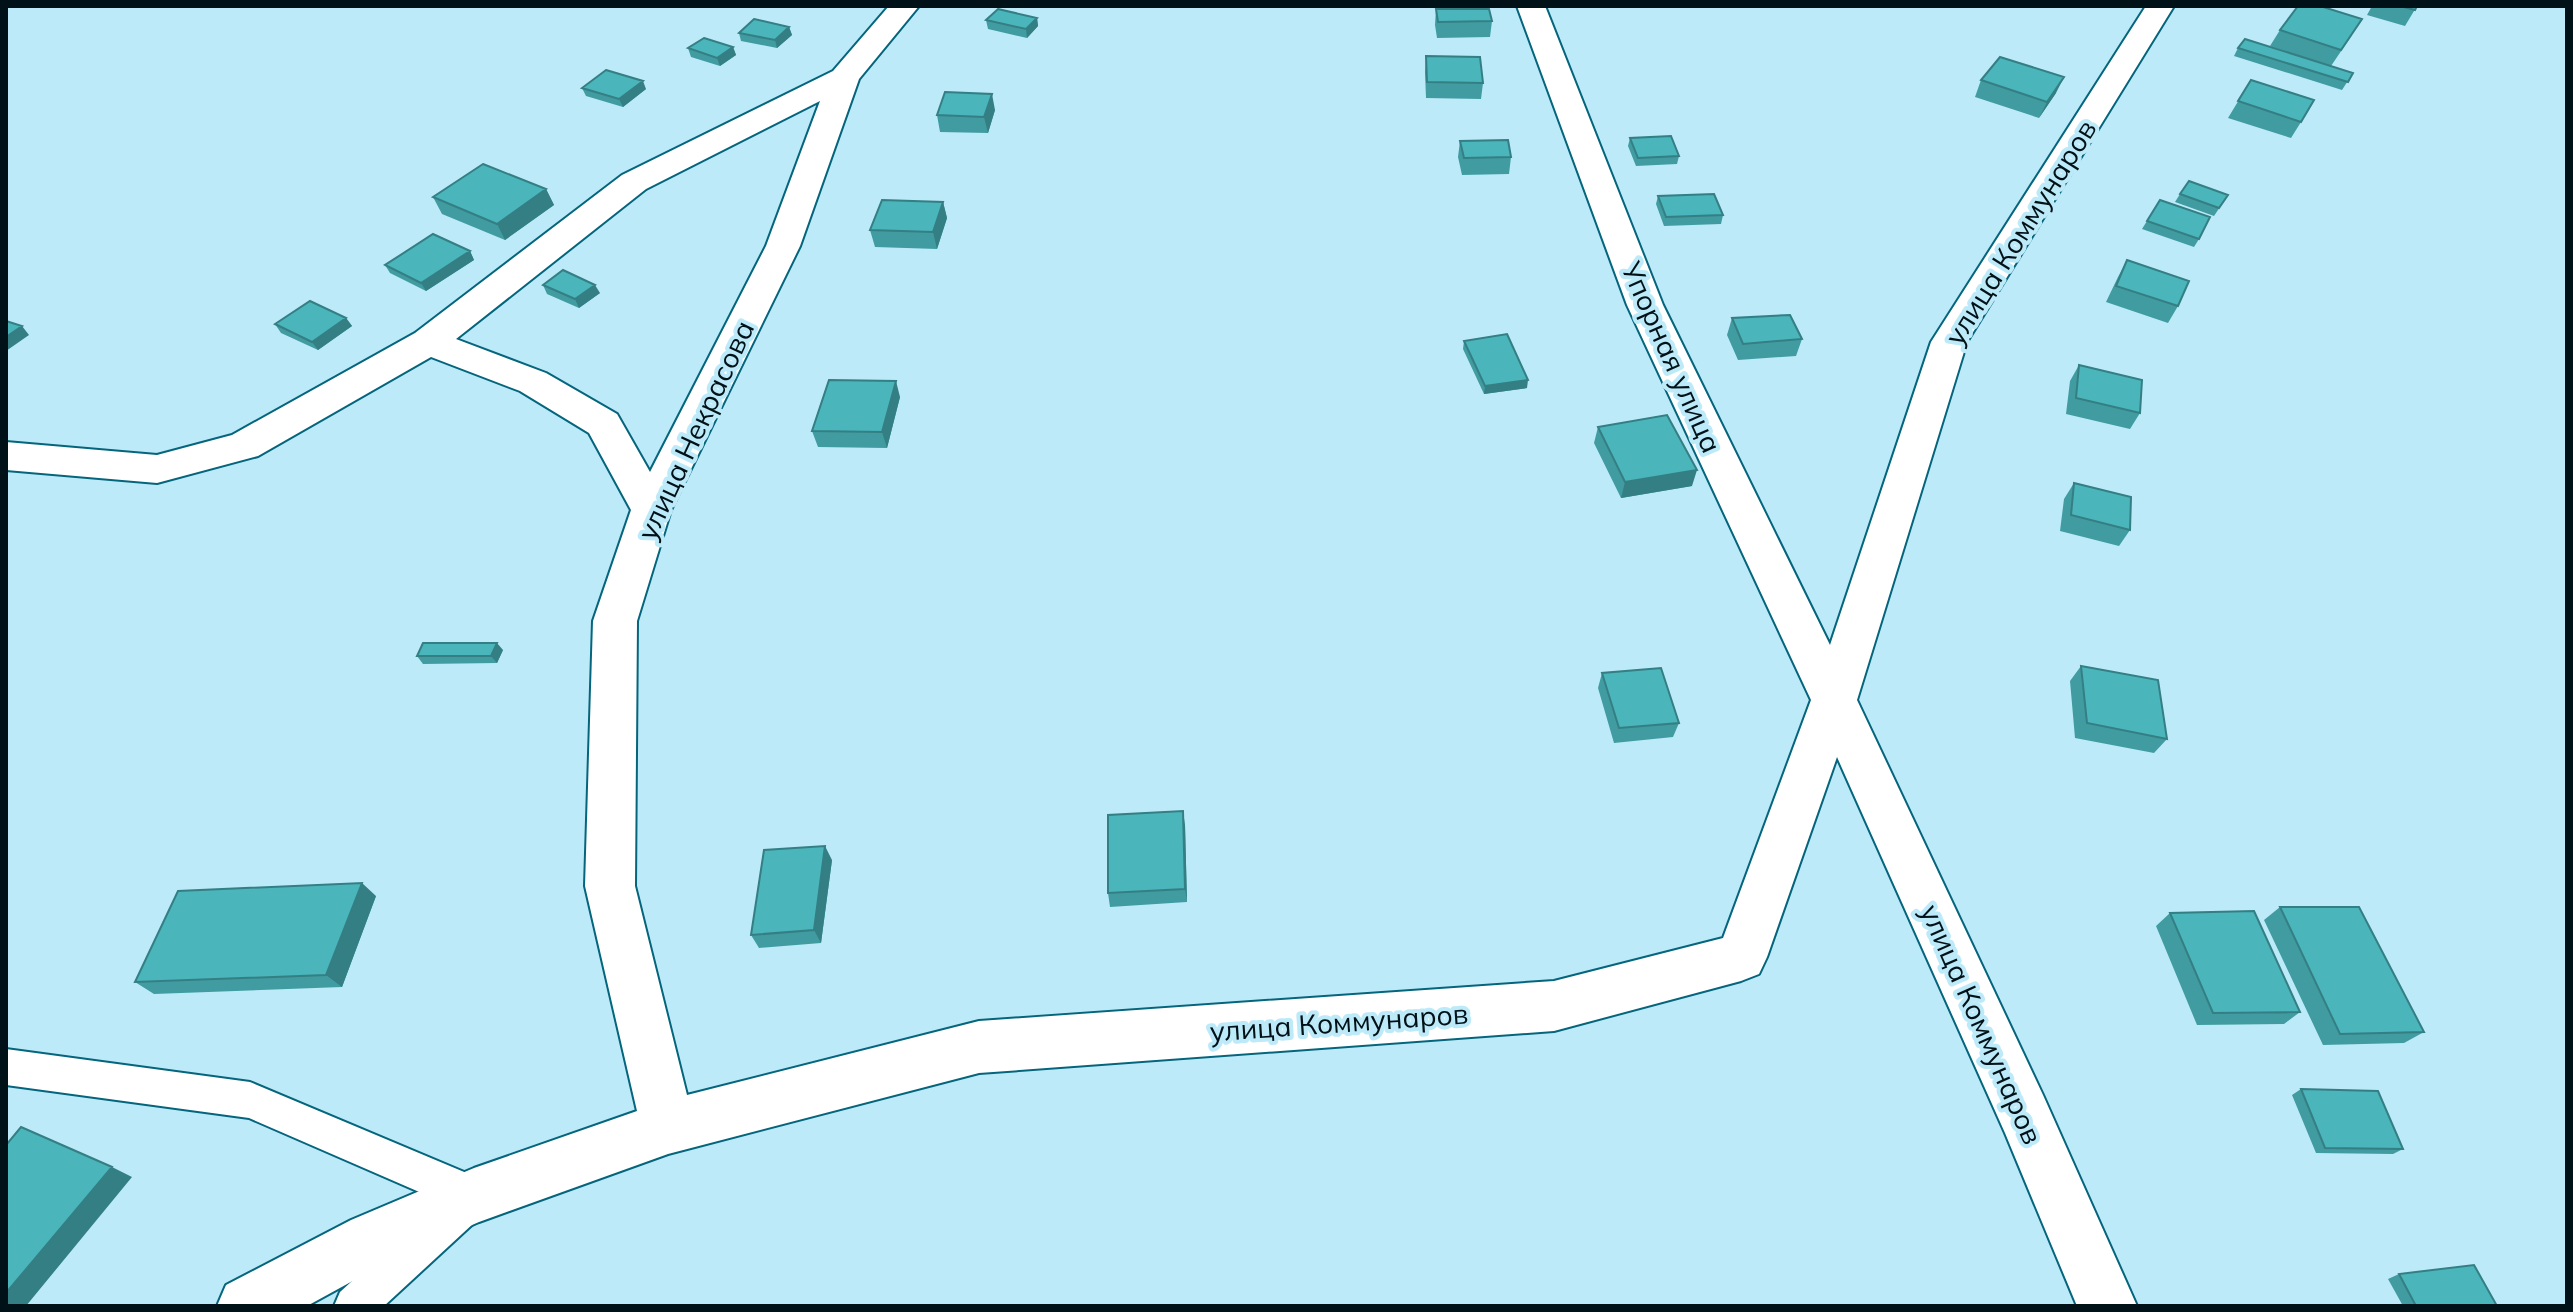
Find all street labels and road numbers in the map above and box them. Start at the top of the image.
street label: улица Коммунаров [1937,113,2103,351]
street label: Упорная улица [1614,255,1730,458]
street label: улица Некрасова [629,315,761,545]
street label: улица Коммунаров [1913,899,2051,1149]
street label: улица Коммунаров [1209,996,1469,1048]

